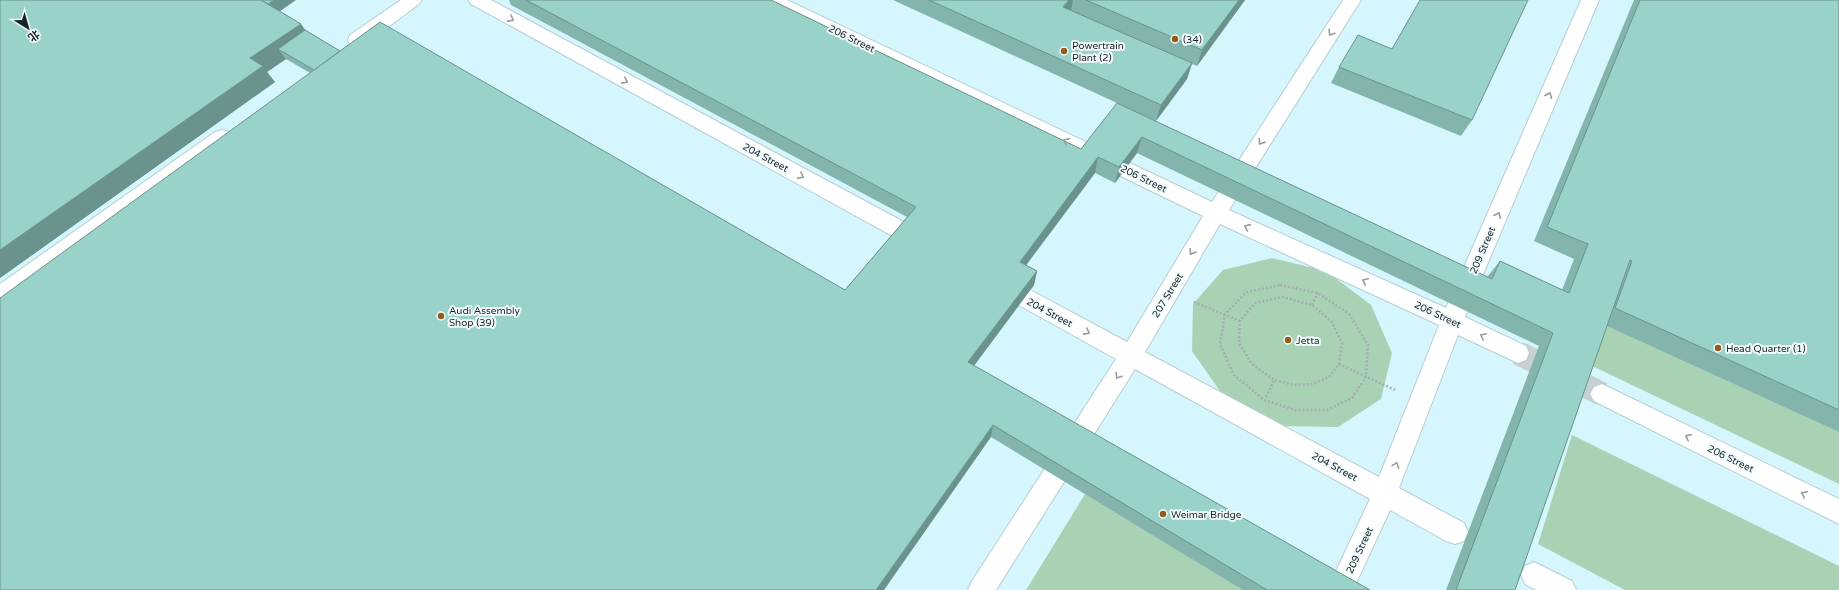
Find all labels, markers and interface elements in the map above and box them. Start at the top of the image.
north arrow [8,8,48,48]
one-way arrow [507,14,514,21]
street label: 206 Street [826,23,877,55]
text: 北 [25,27,42,44]
one-way arrow [1328,29,1336,36]
marker: (34) [1170,34,1180,44]
place label: (34) [1183,34,1202,46]
place label: Powertrain Plant (2) [1072,40,1124,64]
marker: Powertrain Plant (2) [1059,46,1069,56]
one-way arrow [621,76,628,83]
one-way arrow [1544,92,1552,100]
one-way arrow [1063,138,1070,146]
one-way arrow [1258,138,1266,145]
street label: 204 Street [741,141,791,175]
street label: 206 Street [1118,163,1169,195]
one-way arrow [797,171,804,179]
one-way arrow [1493,211,1501,218]
one-way arrow [1243,224,1251,232]
street label: 209 Street [1468,225,1498,276]
one-way arrow [1190,248,1197,256]
street label: 207 Street [1150,271,1186,320]
one-way arrow [1362,277,1369,285]
street label: 204 Street [1025,296,1075,330]
street label: 206 Street [1412,299,1463,331]
place label: Audi Assembly Shop (39) [449,305,521,329]
marker: Audi Assembly Shop (39) [436,311,446,321]
one-way arrow [1083,327,1091,334]
one-way arrow [1479,333,1487,341]
marker: Jetta [1283,335,1293,345]
place label: Jetta [1296,335,1320,347]
marker: Head Quarter (1) [1713,343,1723,353]
place label: Head Quarter (1) [1726,343,1806,355]
one-way arrow [1115,372,1123,379]
one-way arrow [1684,434,1692,441]
street label: 206 Street [1705,443,1756,475]
street label: 204 Street [1310,450,1360,484]
one-way arrow [1391,461,1399,468]
one-way arrow [1801,491,1808,499]
marker: Weimar Bridge [1158,509,1168,519]
place label: Weimar Bridge [1171,509,1242,521]
street label: 209 Street [1344,525,1376,576]

